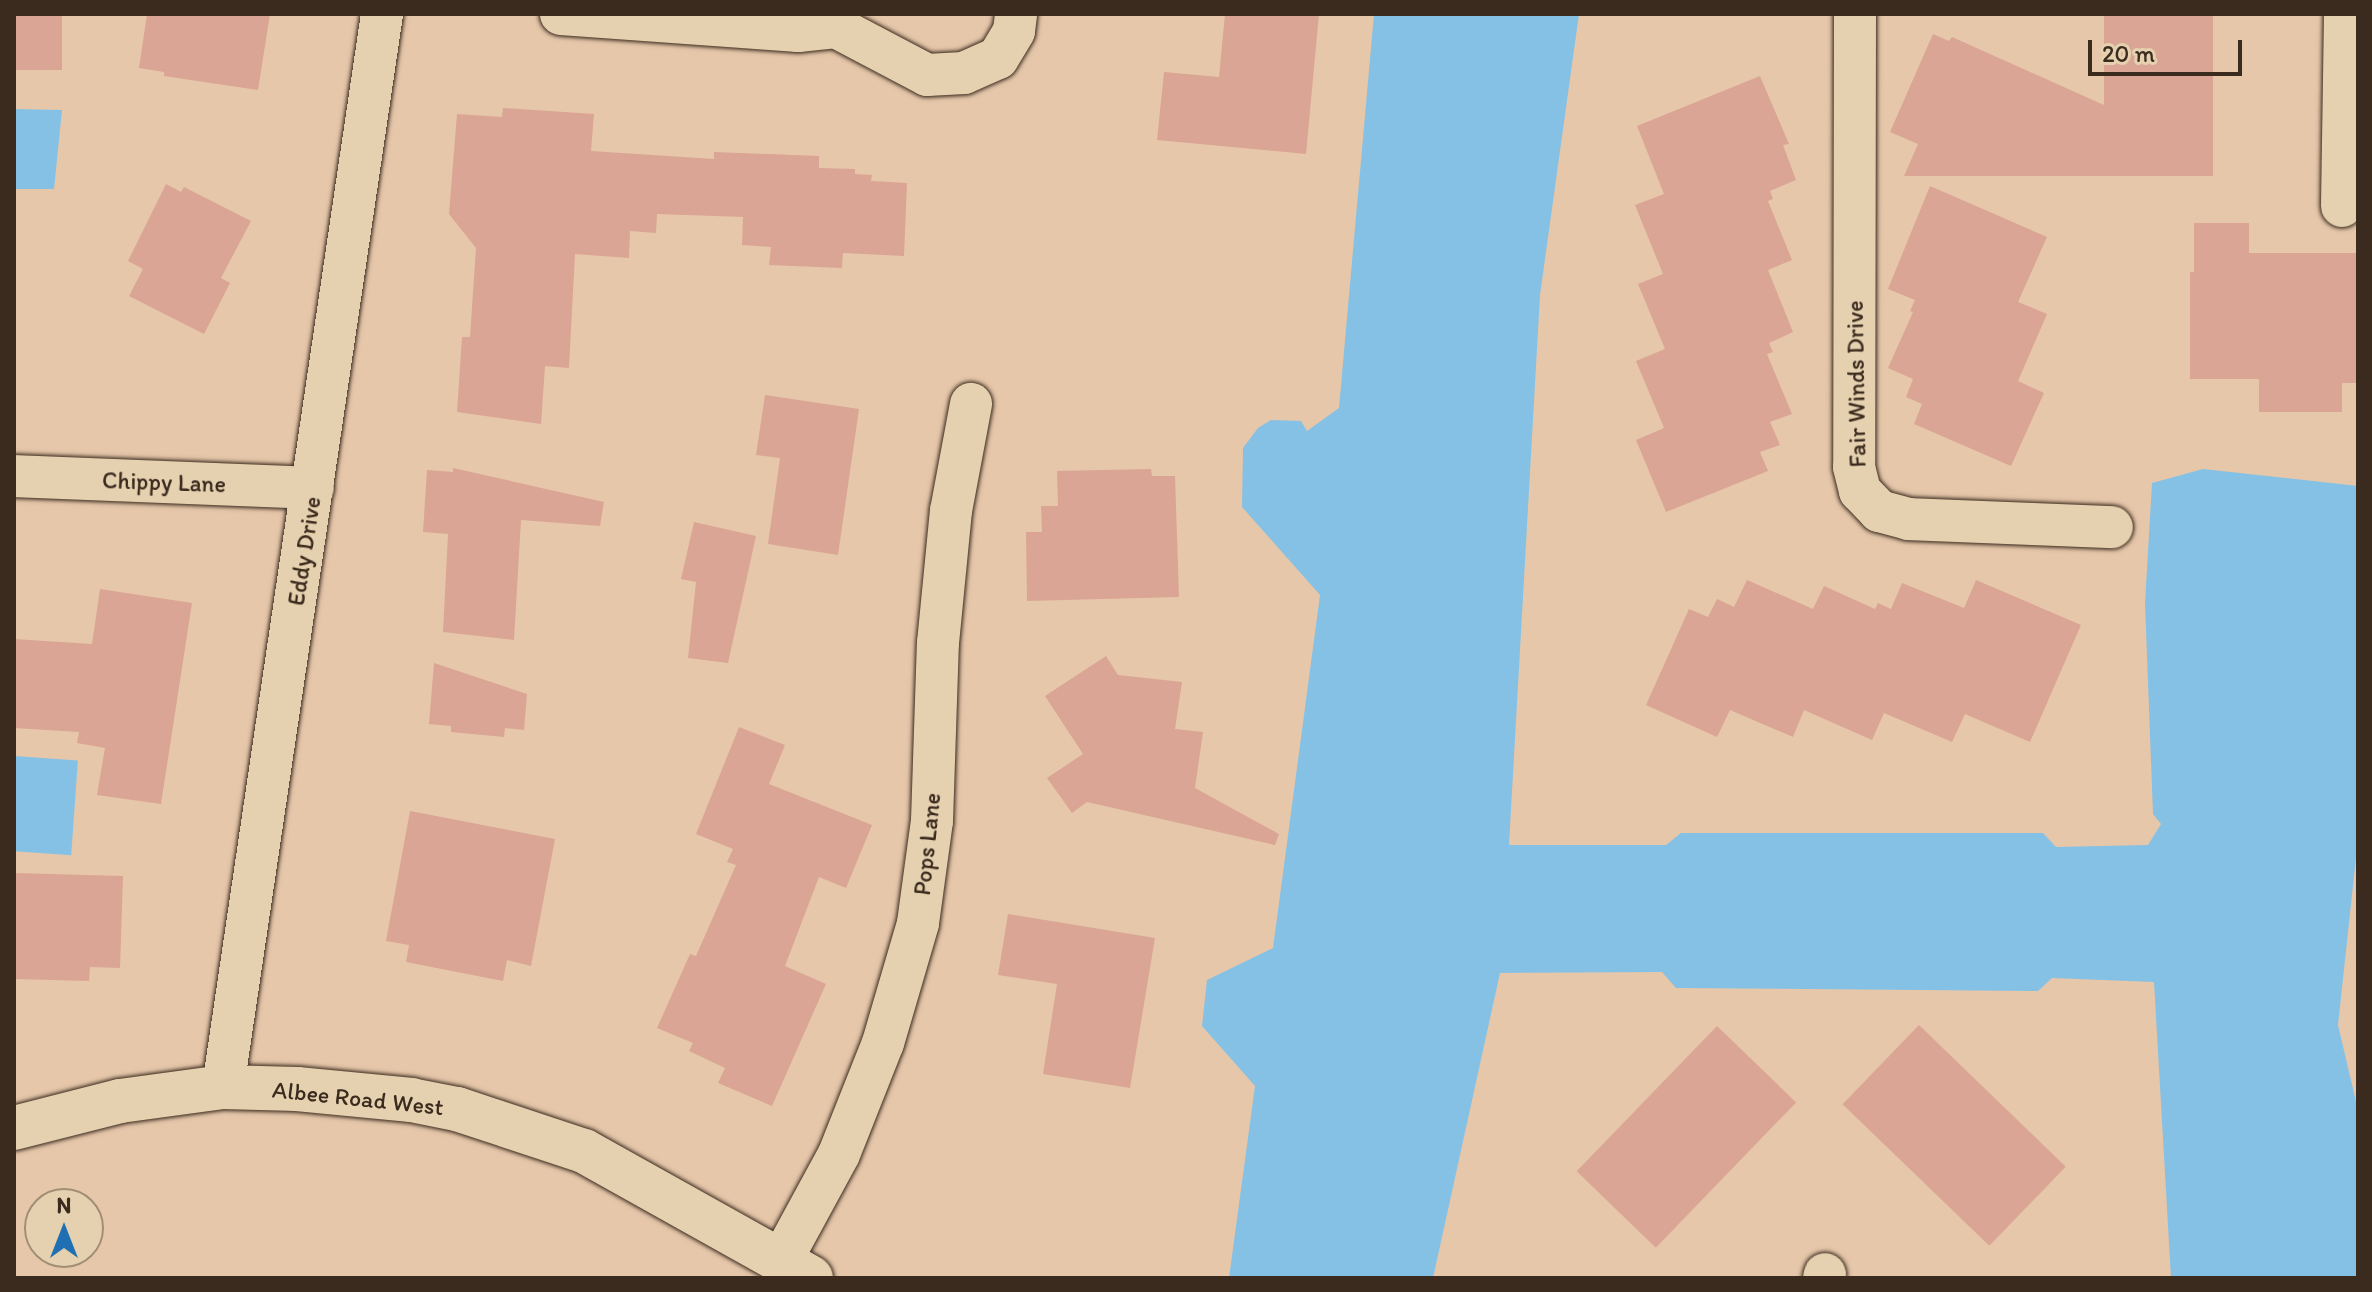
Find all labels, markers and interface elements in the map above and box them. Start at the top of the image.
scale bar [2092,24,2246,74]
text: 20 m [2102,39,2155,68]
street label: Fair Winds Drive [1840,300,1872,468]
street label: Chippy Lane [101,465,227,499]
street label: Eddy Drive [281,494,327,608]
street label: Pops Lane [907,791,947,897]
street label: Albee Road West [272,1075,444,1121]
north arrow [24,1188,104,1268]
text: N [57,1192,71,1219]

